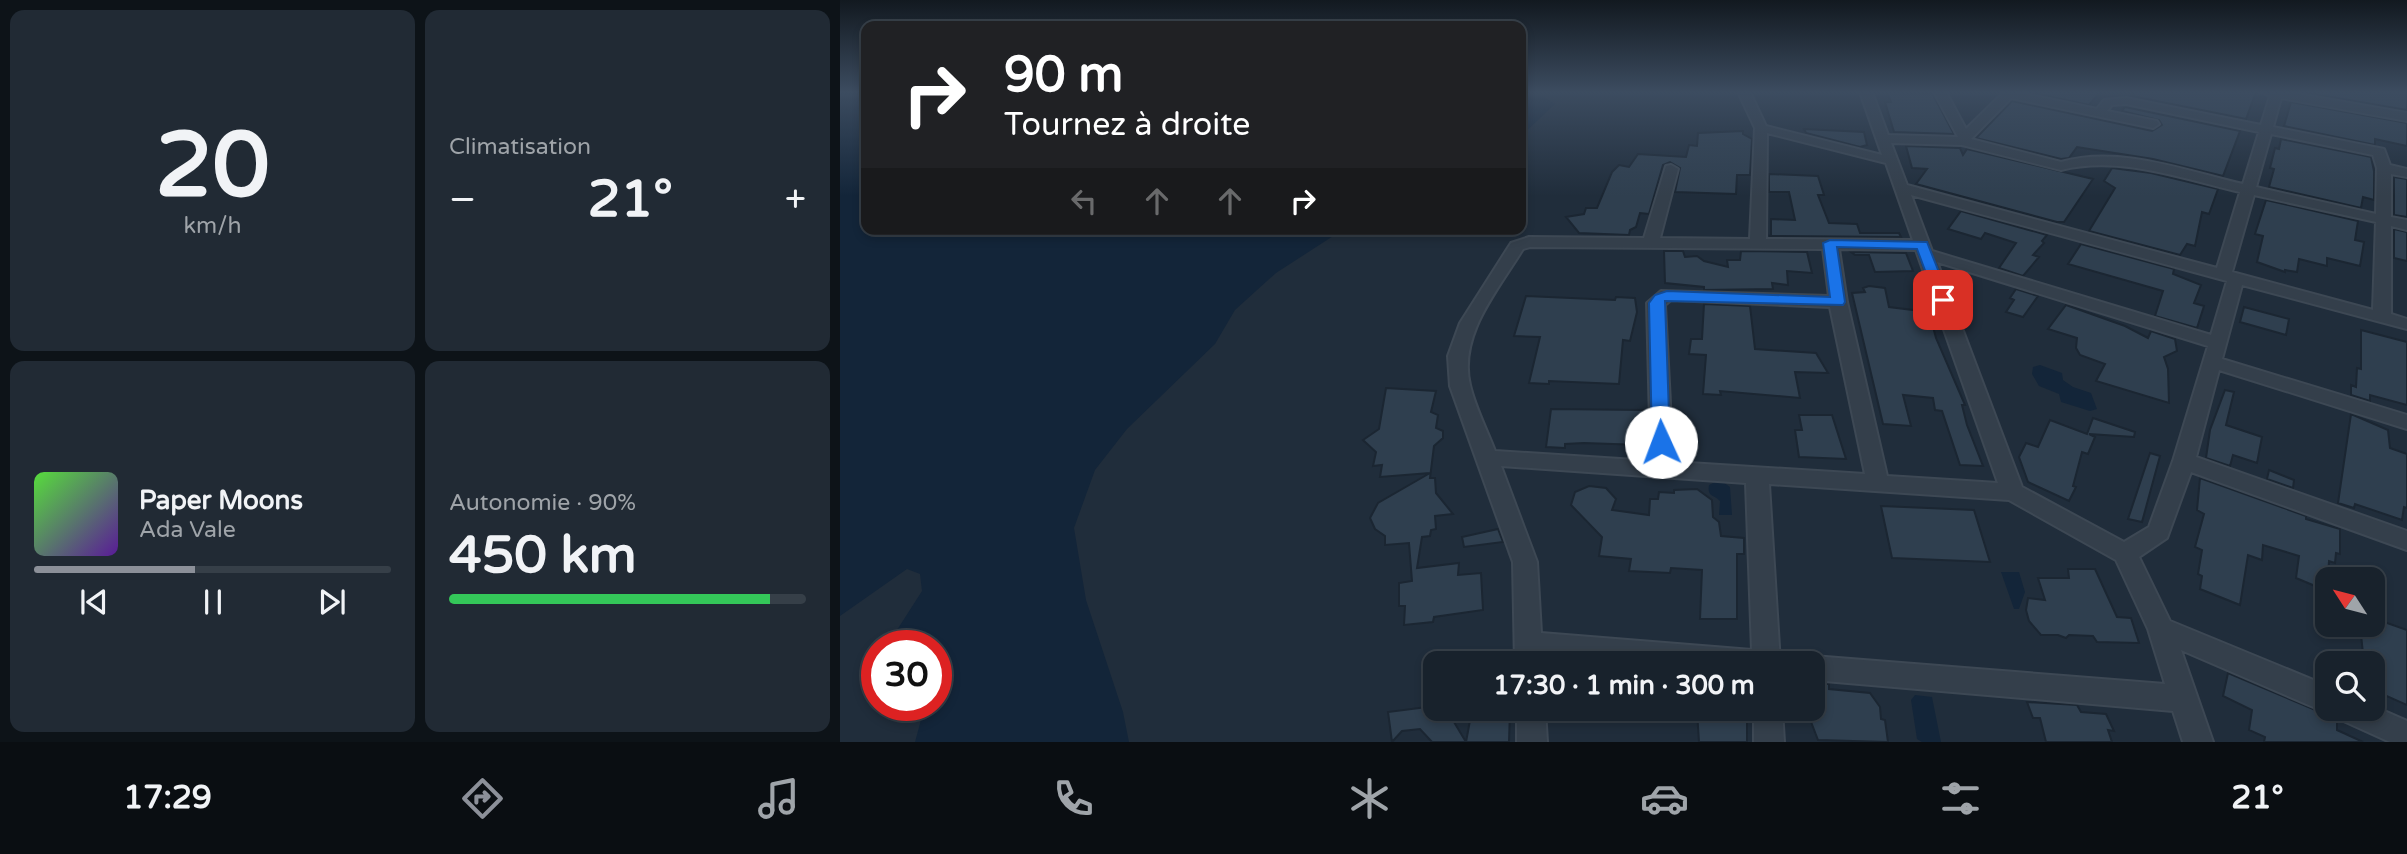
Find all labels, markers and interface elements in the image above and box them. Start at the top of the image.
text: 90 m [1004,46,1123,105]
icon: right [889,49,980,140]
text: Tournez à droite [1004,106,1250,144]
text: 20 [155,111,270,221]
text: Climatisation [449,133,591,161]
text: 21° [588,168,673,231]
text: − [449,177,476,223]
text: + [785,177,806,223]
icon: left [1065,182,1103,220]
icon: ahead [1138,182,1176,220]
icon: ahead [1211,182,1249,220]
icon: right [1284,182,1322,220]
text: km/h [184,212,241,240]
pin [1913,270,1973,330]
icon: arrive [1924,281,1962,319]
position arrow [1624,405,1698,479]
text: Paper Moons [139,485,303,516]
text: Autonomie · 90% [449,489,636,517]
text: Ada Vale [139,516,236,544]
text: 450 km [449,524,637,587]
north arrow [2315,567,2385,637]
map controls [2315,567,2385,721]
icon: previous [75,583,113,621]
icon: pause [194,583,232,621]
icon: next [313,583,351,621]
speed limit sign: 30 [861,630,952,721]
button: search [2315,651,2385,721]
text: 17:30 · 1 min · 300 m [1493,670,1755,701]
icon: directions [458,774,507,823]
icon: music [754,774,803,823]
icon: phone [1049,774,1098,823]
icon: climate [1345,774,1394,823]
icon: car [1640,774,1689,823]
icon: filters [1936,774,1985,823]
text: 17:29 [123,779,212,817]
text: 21° [2231,779,2284,817]

